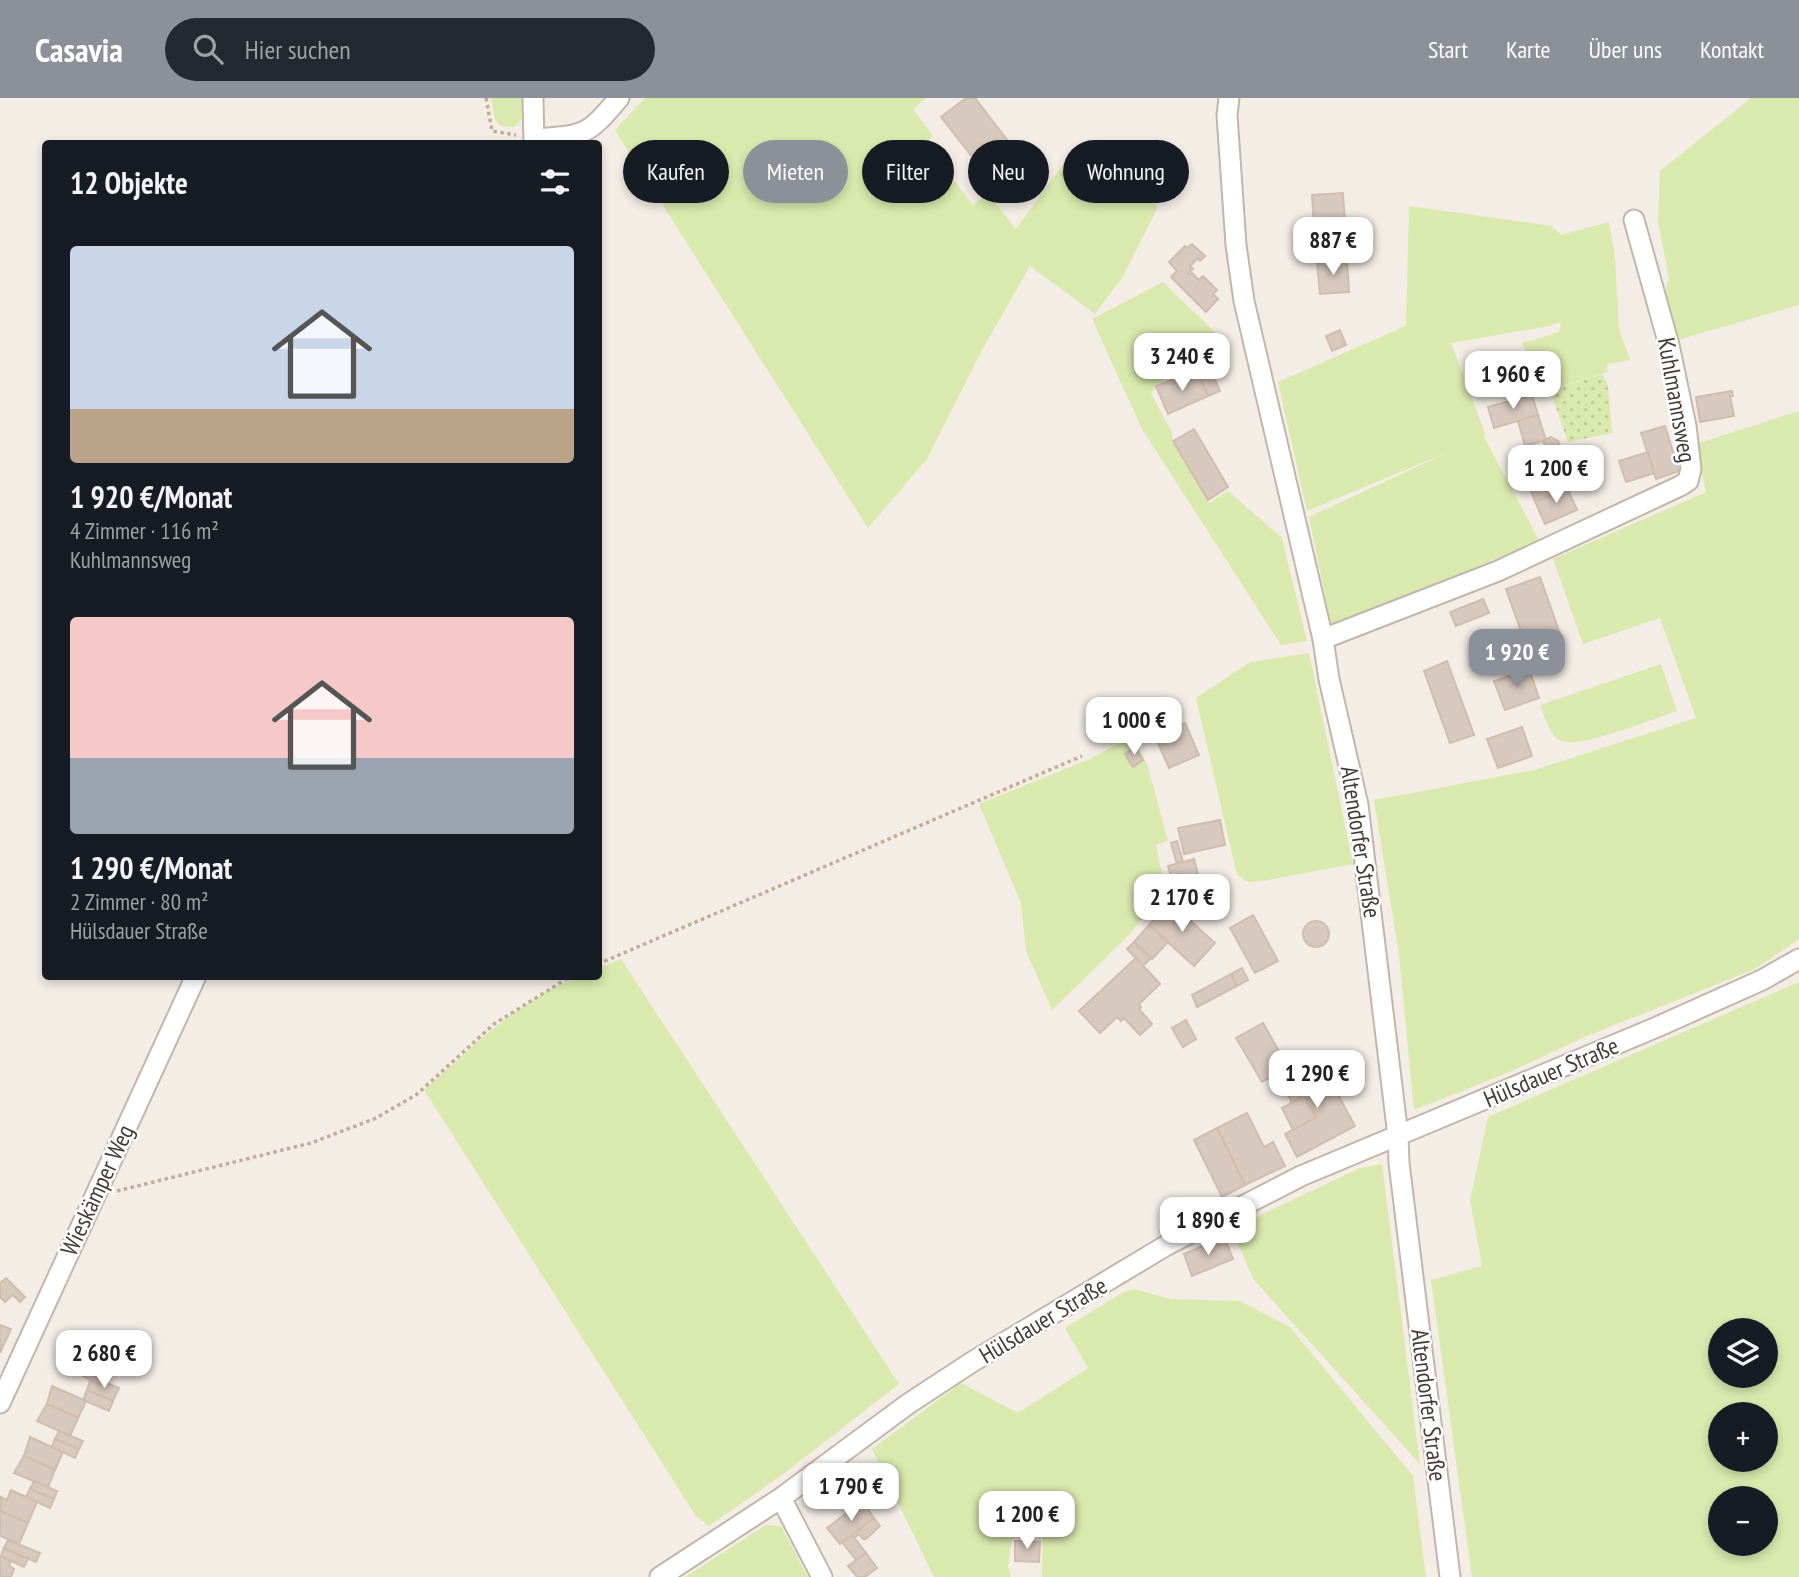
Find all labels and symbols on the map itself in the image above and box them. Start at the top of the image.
pin: 887 € [1284,218,1382,277]
pin: 3 240 € [1117,334,1247,393]
street label: Kuhlmannsweg [1651,335,1703,465]
pin: 1 960 € [1448,352,1578,411]
pin: 1 200 € [1491,446,1621,505]
pin: 1 920 € [1452,630,1582,689]
pin: 1 000 € [1069,698,1199,757]
street label: Altendorfer Straße [1334,764,1388,920]
pin: 2 170 € [1117,874,1247,934]
street label: Hülsdauer Straße [1479,1030,1623,1114]
pin: 1 290 € [1252,1051,1382,1110]
street label: Wieskämper Weg [53,1120,141,1260]
pin: 1 890 € [1143,1198,1273,1257]
street label: Hülsdauer Straße [973,1270,1113,1370]
street label: Altendorfer Straße [1404,1327,1454,1483]
pin: 2 680 € [39,1330,169,1390]
pin: 1 790 € [786,1464,916,1523]
pin: 1 200 € [962,1492,1092,1551]

